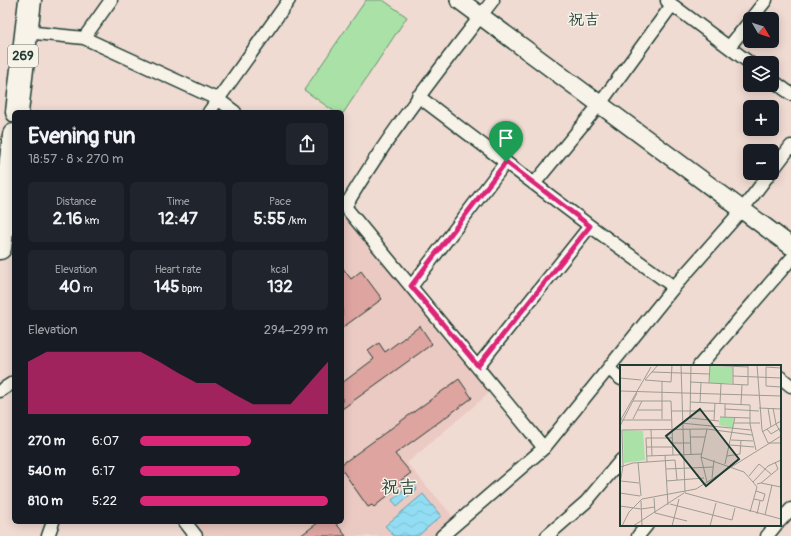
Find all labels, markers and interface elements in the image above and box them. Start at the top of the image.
district label: 祝吉 [568,10,600,30]
north arrow [743,12,779,48]
map controls [743,12,779,180]
road number: 269 [8,45,38,67]
button: layers [743,56,779,92]
button: + [743,100,779,136]
pin [489,121,523,162]
text: Evening run [28,122,136,150]
button: share [286,123,328,165]
icon: arrive [495,127,517,149]
button: − [743,144,779,180]
text: 18:57 · 8 × 270 m [28,151,124,167]
text: Distance [56,195,96,208]
text: Time [167,195,190,208]
text: Pace [269,195,291,208]
text: 2.16 [53,208,83,229]
text: 12:47 [158,208,198,229]
text: 5:55 [254,208,286,229]
text: km [83,214,99,227]
text: /km [286,214,306,227]
text: Elevation [55,263,97,276]
text: Heart rate [155,263,201,276]
text: kcal [271,263,289,276]
text: 40 [59,276,81,297]
text: 145 [154,276,179,297]
text: 132 [267,276,293,297]
text: m [81,282,93,295]
text: bpm [179,282,202,295]
text: Elevation [28,322,78,338]
text: 294–299 m [264,322,328,338]
inset map [620,365,781,526]
text: 270 m [28,433,65,449]
text: 6:07 [92,433,119,449]
text: 540 m [28,463,66,479]
text: 6:17 [92,463,115,479]
district label: 祝吉 [381,476,417,499]
text: 810 m [28,493,63,509]
text: 5:22 [92,493,117,509]

